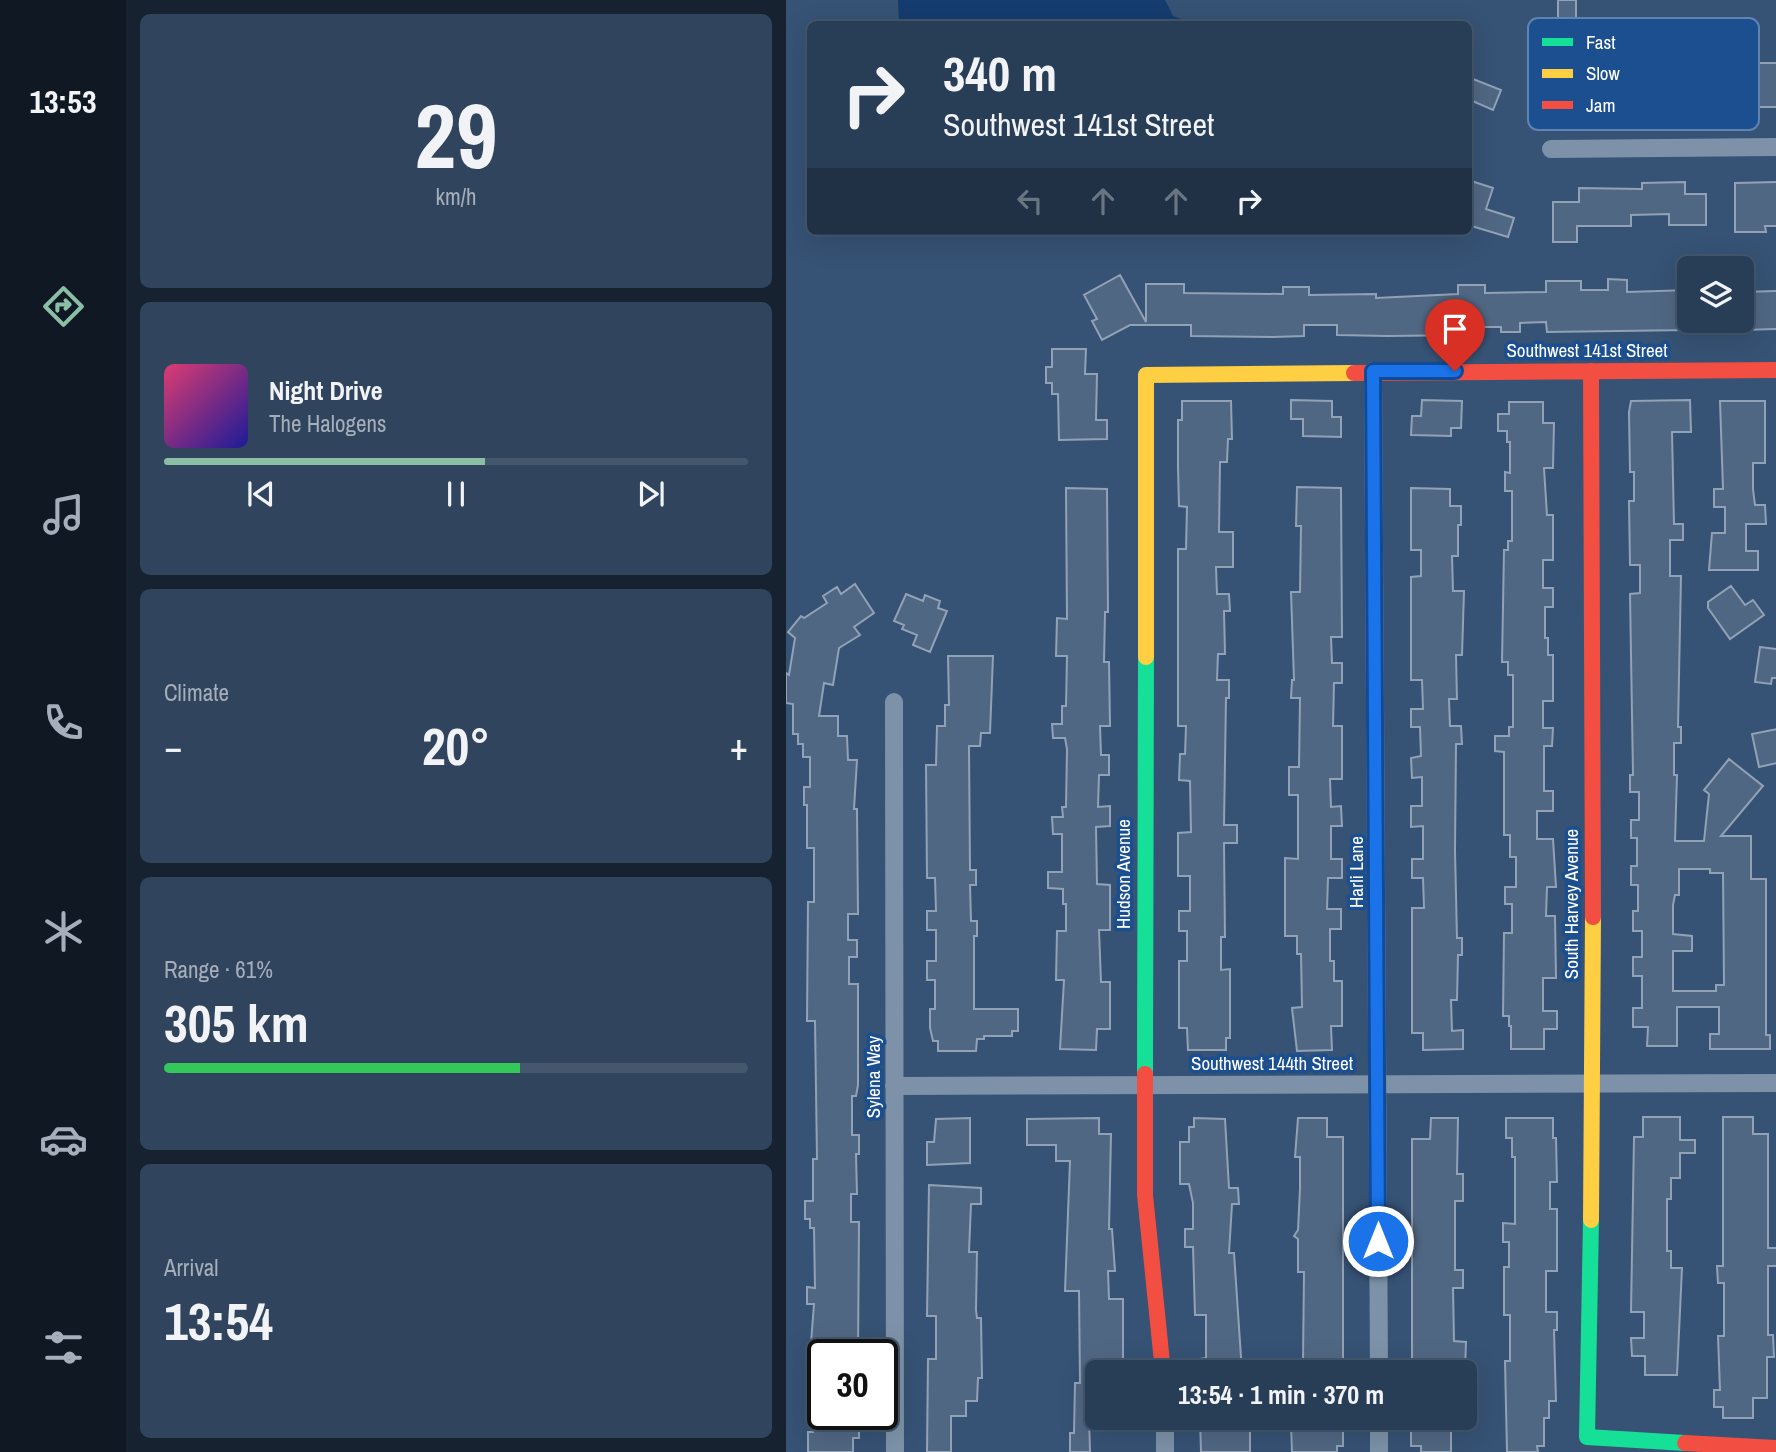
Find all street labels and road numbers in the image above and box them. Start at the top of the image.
street label: Southwest 141st Street [1506,337,1668,363]
street label: Hudson Avenue [1110,819,1136,929]
street label: South Harvey Avenue [1558,829,1584,979]
street label: Harli Lane [1343,836,1369,908]
street label: Sylena Way [860,1036,886,1118]
street label: Southwest 144th Street [1191,1050,1354,1076]

